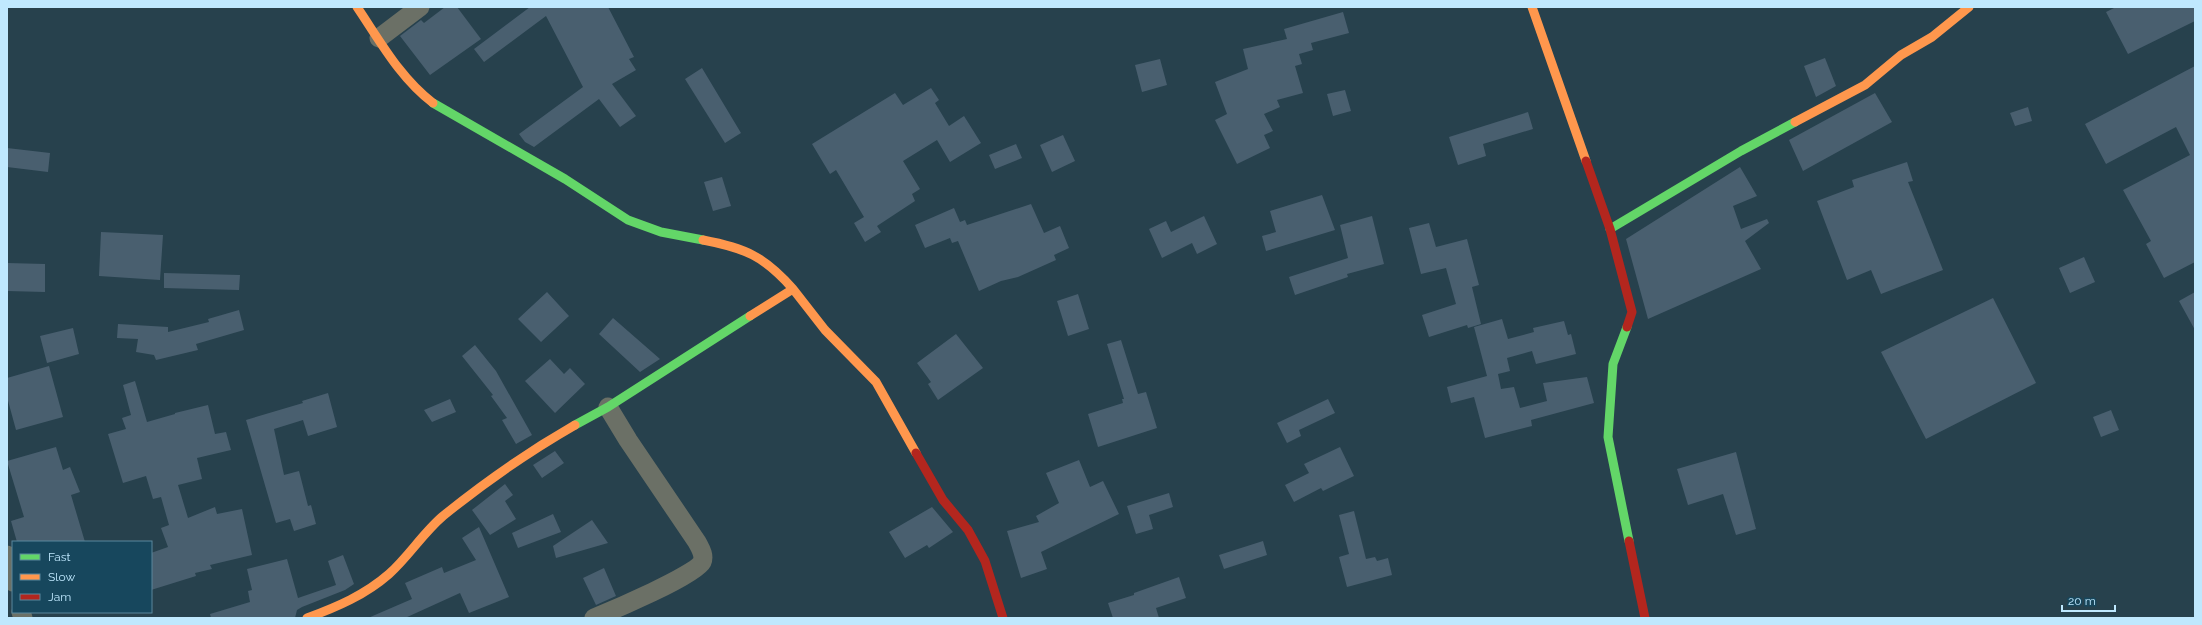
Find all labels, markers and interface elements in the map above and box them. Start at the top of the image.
legend [12,541,152,613]
text: Fast [48,550,71,564]
text: Slow [48,570,75,584]
scale bar [2062,587,2115,613]
text: Jam [48,590,71,604]
text: 20 m [2068,594,2096,608]

